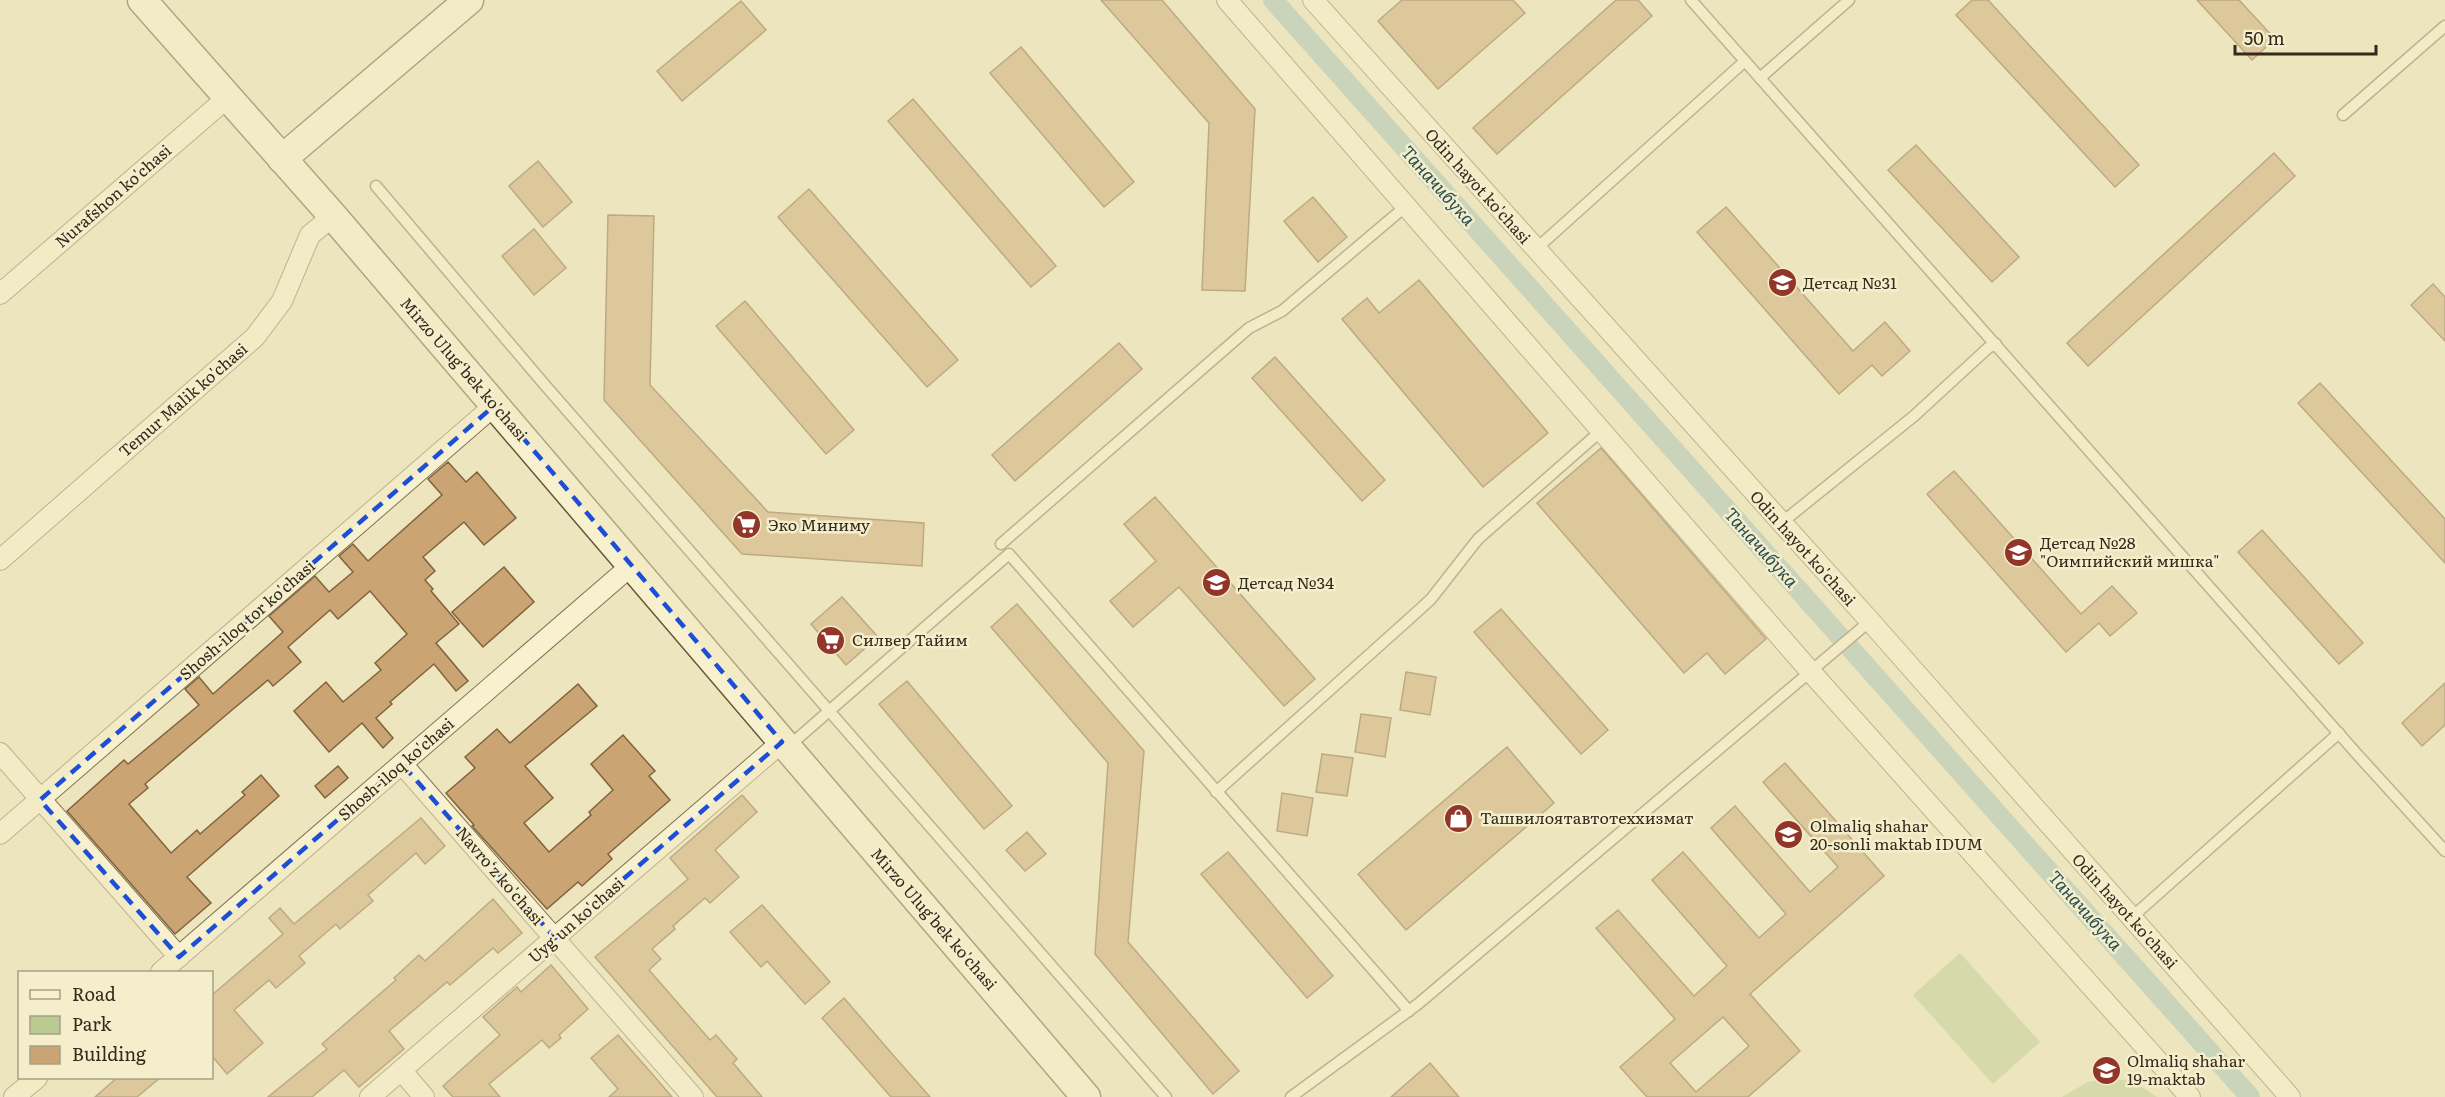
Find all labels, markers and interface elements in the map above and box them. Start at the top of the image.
scale bar [2235,18,2376,56]
text: 50 m [2244,24,2285,51]
street label: Odin hayot ko'chasi [1420,122,1537,248]
street label: Nurafshon ko'chasi [49,138,176,253]
water label: Таначибука [1396,139,1483,232]
school or university icon: Детсад №31 [1766,267,1798,299]
place label: Детсад №31 [1803,270,1897,294]
street label: Mirzo Ulug‘bek ko'chasi [395,291,534,445]
street label: Temur Malik ko'chasi [113,336,252,462]
street label: Odin hayot ko'chasi [1745,484,1862,610]
water label: Таначибука [1719,501,1806,594]
supermarket icon: Эко Миниму [731,509,763,541]
place label: Эко Миниму [768,512,871,536]
place label: Детсад №28 "Оимпийский мишка" [2040,530,2220,572]
school or university icon: Детсад №28 "Оимпийский мишка" [2003,536,2035,568]
street label: Shosh-iloq tor ko'chasi [173,553,320,685]
school or university icon: Детсад №34 [1201,567,1233,599]
place label: Детсад №34 [1238,570,1334,594]
supermarket icon: Силвер Тайим [815,624,847,656]
place label: Силвер Тайим [852,627,968,651]
street label: Shosh-iloq ko'chasi [332,711,459,825]
shop icon: Ташвилоятавтотеххизмат [1443,802,1475,834]
place label: Ташвилоятавтотеххизмат [1480,805,1693,829]
place label: Olmaliq shahar 20-sonli maktab IDUM [1810,813,1983,855]
school or university icon: Olmaliq shahar 20-sonli maktab IDUM [1773,819,1805,851]
street label: Navro‘z ko'chasi [451,821,550,930]
street label: Mirzo Ulug'bek ko'chasi [866,842,1004,995]
street label: Odin hayot ko'chasi [2067,847,2184,973]
water label: Таначибука [2043,864,2130,957]
street label: Uyg‘un ko'chasi [522,871,629,968]
legend [18,971,213,1079]
text: Road [72,980,116,1007]
text: Park [72,1010,113,1037]
text: Building [72,1040,147,1067]
place label: Olmaliq shahar 19-maktab [2127,1048,2245,1090]
school or university icon: Olmaliq shahar 19-maktab [2090,1054,2122,1086]

